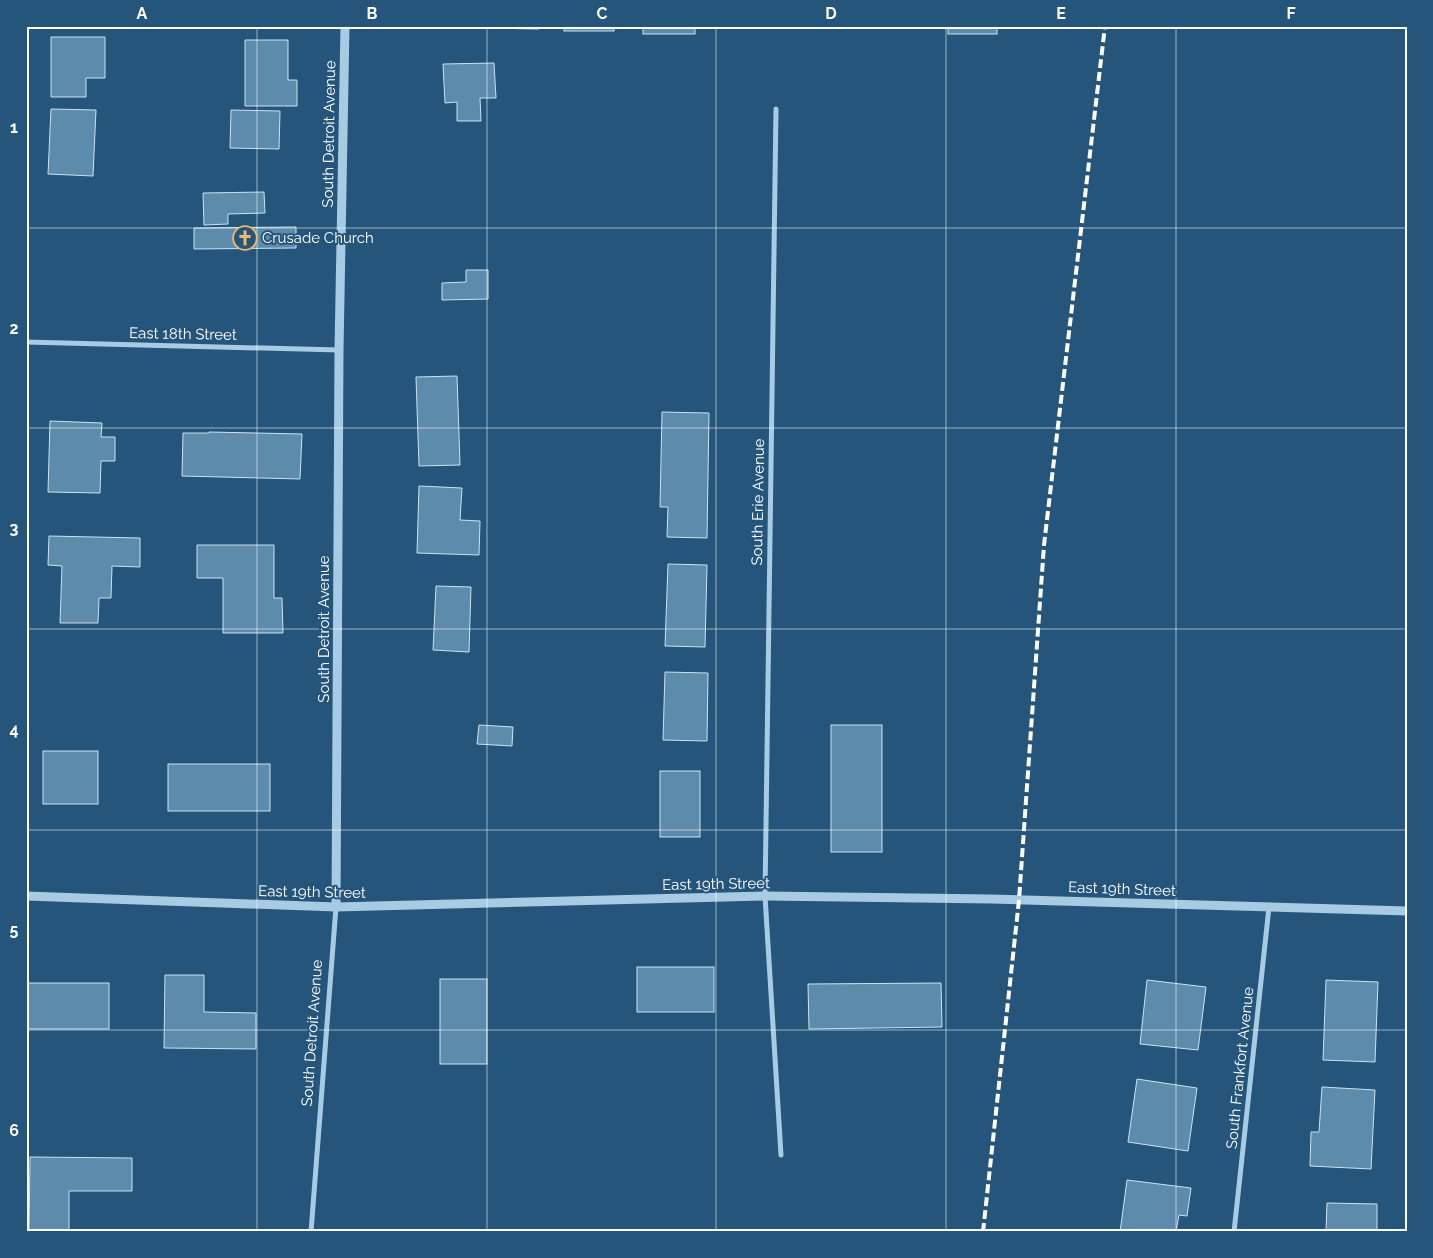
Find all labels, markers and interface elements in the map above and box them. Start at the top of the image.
text: A [137,4,148,23]
text: B [367,4,378,23]
text: C [597,4,608,23]
text: D [825,4,837,23]
text: E [1056,4,1066,23]
text: F [1286,4,1296,23]
street label: South Detroit Avenue [319,60,339,208]
text: 1 [10,118,18,137]
church icon: Crusade Church [232,225,258,251]
place label: Crusade Church [262,229,374,247]
text: 2 [9,319,19,338]
street label: East 18th Street [129,324,237,344]
street label: South Erie Avenue [748,438,768,566]
text: 3 [10,519,19,538]
street label: South Detroit Avenue [315,555,333,703]
text: 4 [9,720,19,739]
street label: East 19th Street [662,874,770,894]
street label: East 19th Street [1068,878,1176,900]
street label: East 19th Street [258,882,366,902]
text: 5 [10,920,19,939]
street label: South Detroit Avenue [298,959,326,1107]
street label: South Frankfort Avenue [1223,986,1257,1150]
text: 6 [9,1121,19,1140]

